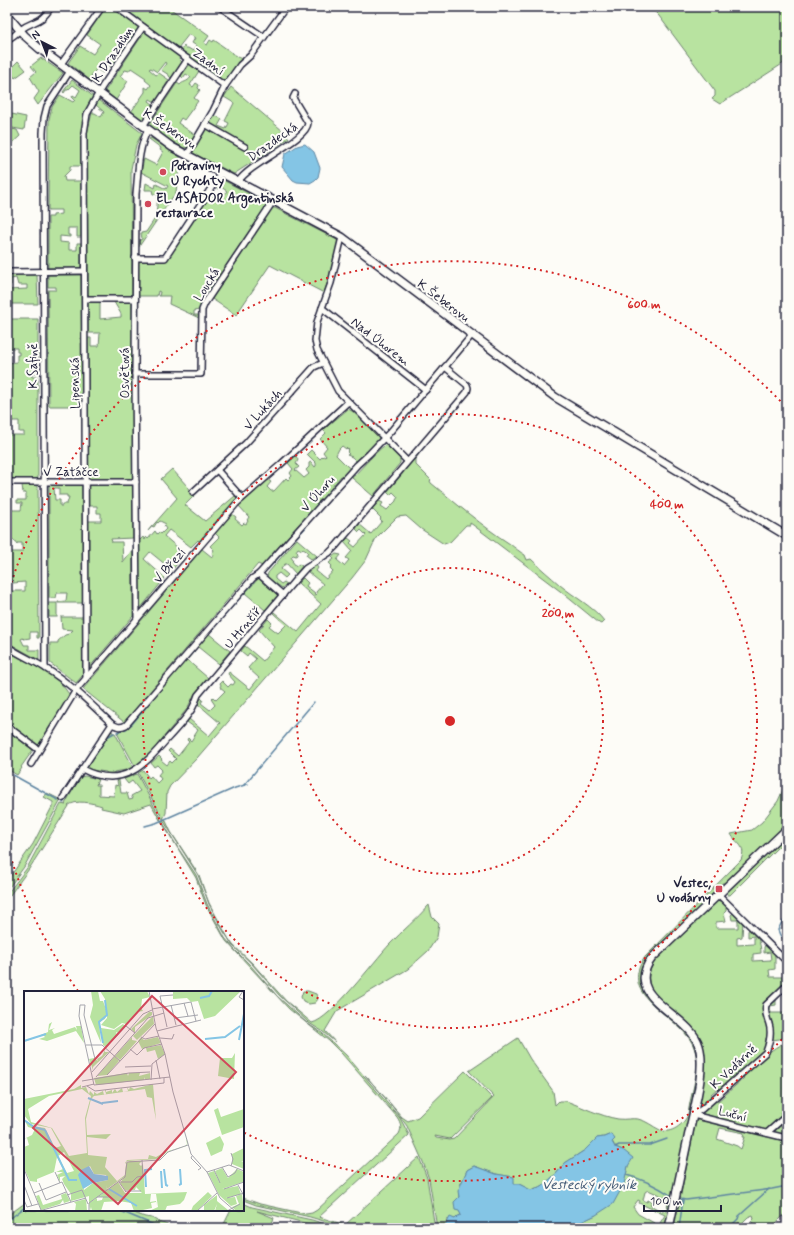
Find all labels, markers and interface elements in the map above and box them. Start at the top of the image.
north arrow [22,22,62,62]
street label: K Drazdům [89,24,138,86]
text: N [29,28,43,43]
street label: Zadní [188,45,228,80]
street label: K Šeberovu [139,105,199,153]
street label: Drazdecká [244,119,302,166]
place label: Potraviny U Rychty [171,158,225,190]
marker: Potraviny U Rychty [158,167,168,177]
place label: EL ASADOR Argentinská restaurace [156,190,294,222]
marker: EL ASADOR Argentinská restaurace [143,199,153,209]
street label: Loucká [191,265,224,305]
street label: K Šeberovu [414,276,473,326]
text: 600 m [627,297,661,313]
street label: Nad Úhorem [347,314,413,370]
street label: K Safině [25,343,42,389]
street label: Osvětová [117,347,134,399]
street label: Lipenská [67,357,84,409]
street label: V Lukách [240,386,286,434]
street label: V Zatáčce [43,464,99,481]
street label: V Úhoru [297,472,339,516]
text: 400 m [650,497,684,513]
street label: V Březí [150,545,190,587]
street label: U Hrnčíř [220,603,266,653]
text: 200 m [542,606,575,622]
centre of rings [443,714,457,728]
place label: Vestec, U vodárny [657,875,711,907]
marker: Vestec, U vodárny [714,884,724,894]
inset map [24,991,244,1211]
street label: K Vodárně [707,1041,761,1093]
street label: Luční [717,1103,749,1126]
water label: Vestecký rybník [542,1176,637,1194]
scale bar [644,1187,721,1213]
text: 100 m [650,1194,682,1210]

